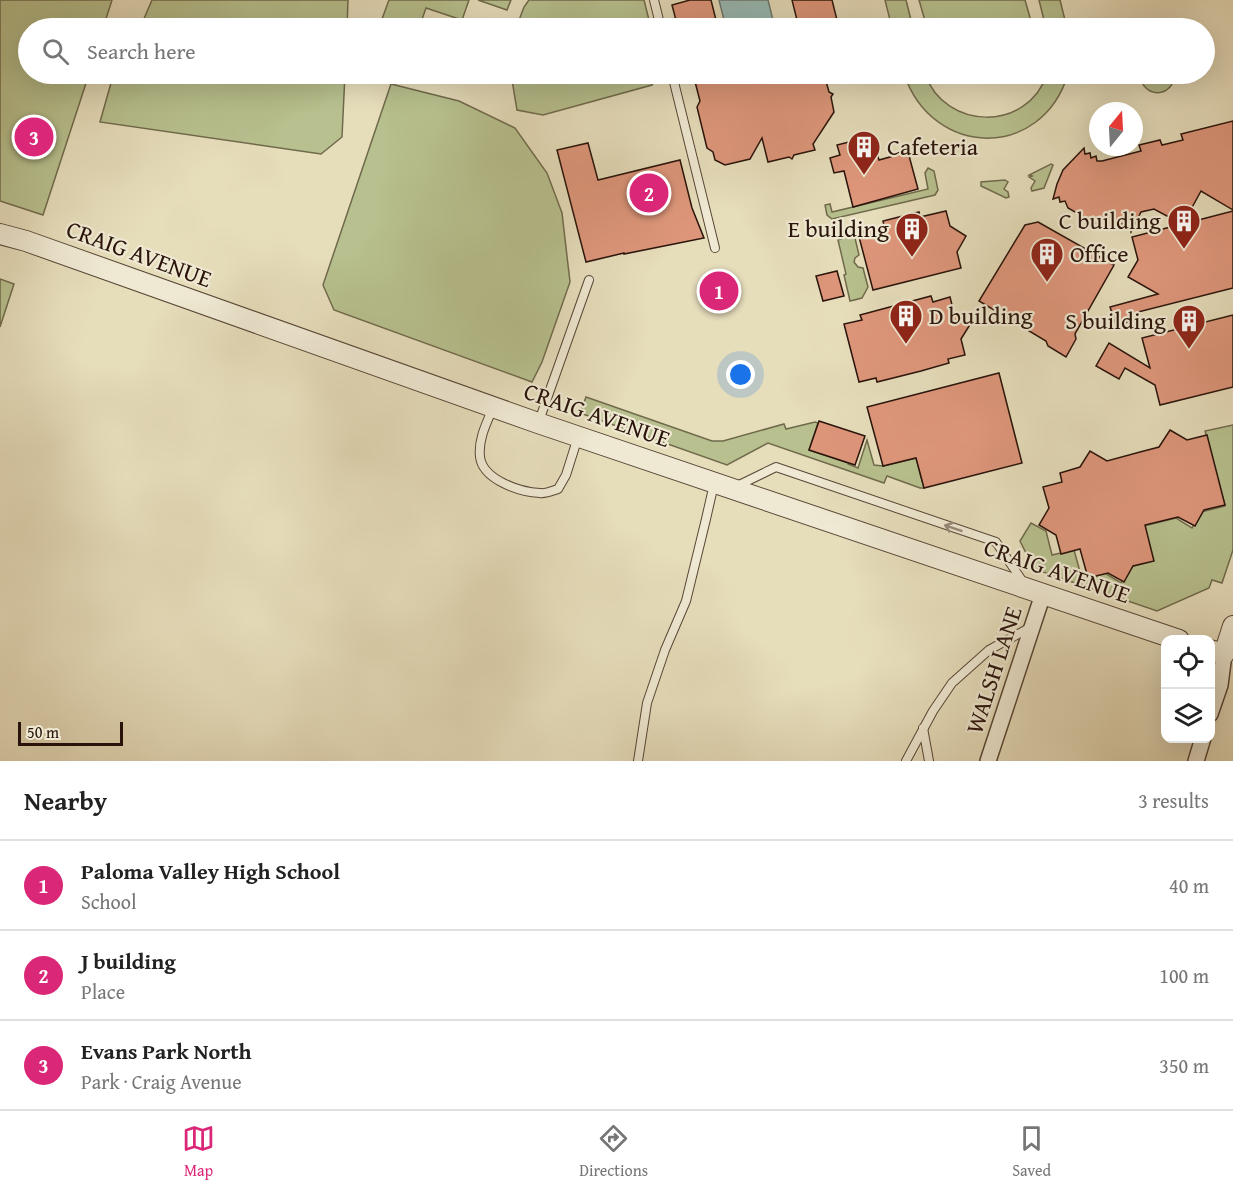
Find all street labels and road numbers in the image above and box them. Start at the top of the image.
street label: CRAIG AVENUE [62,211,217,296]
street label: CRAIG AVENUE [519,373,675,456]
street label: CRAIG AVENUE [979,529,1135,612]
street label: WALSH LANE [957,602,1031,738]

